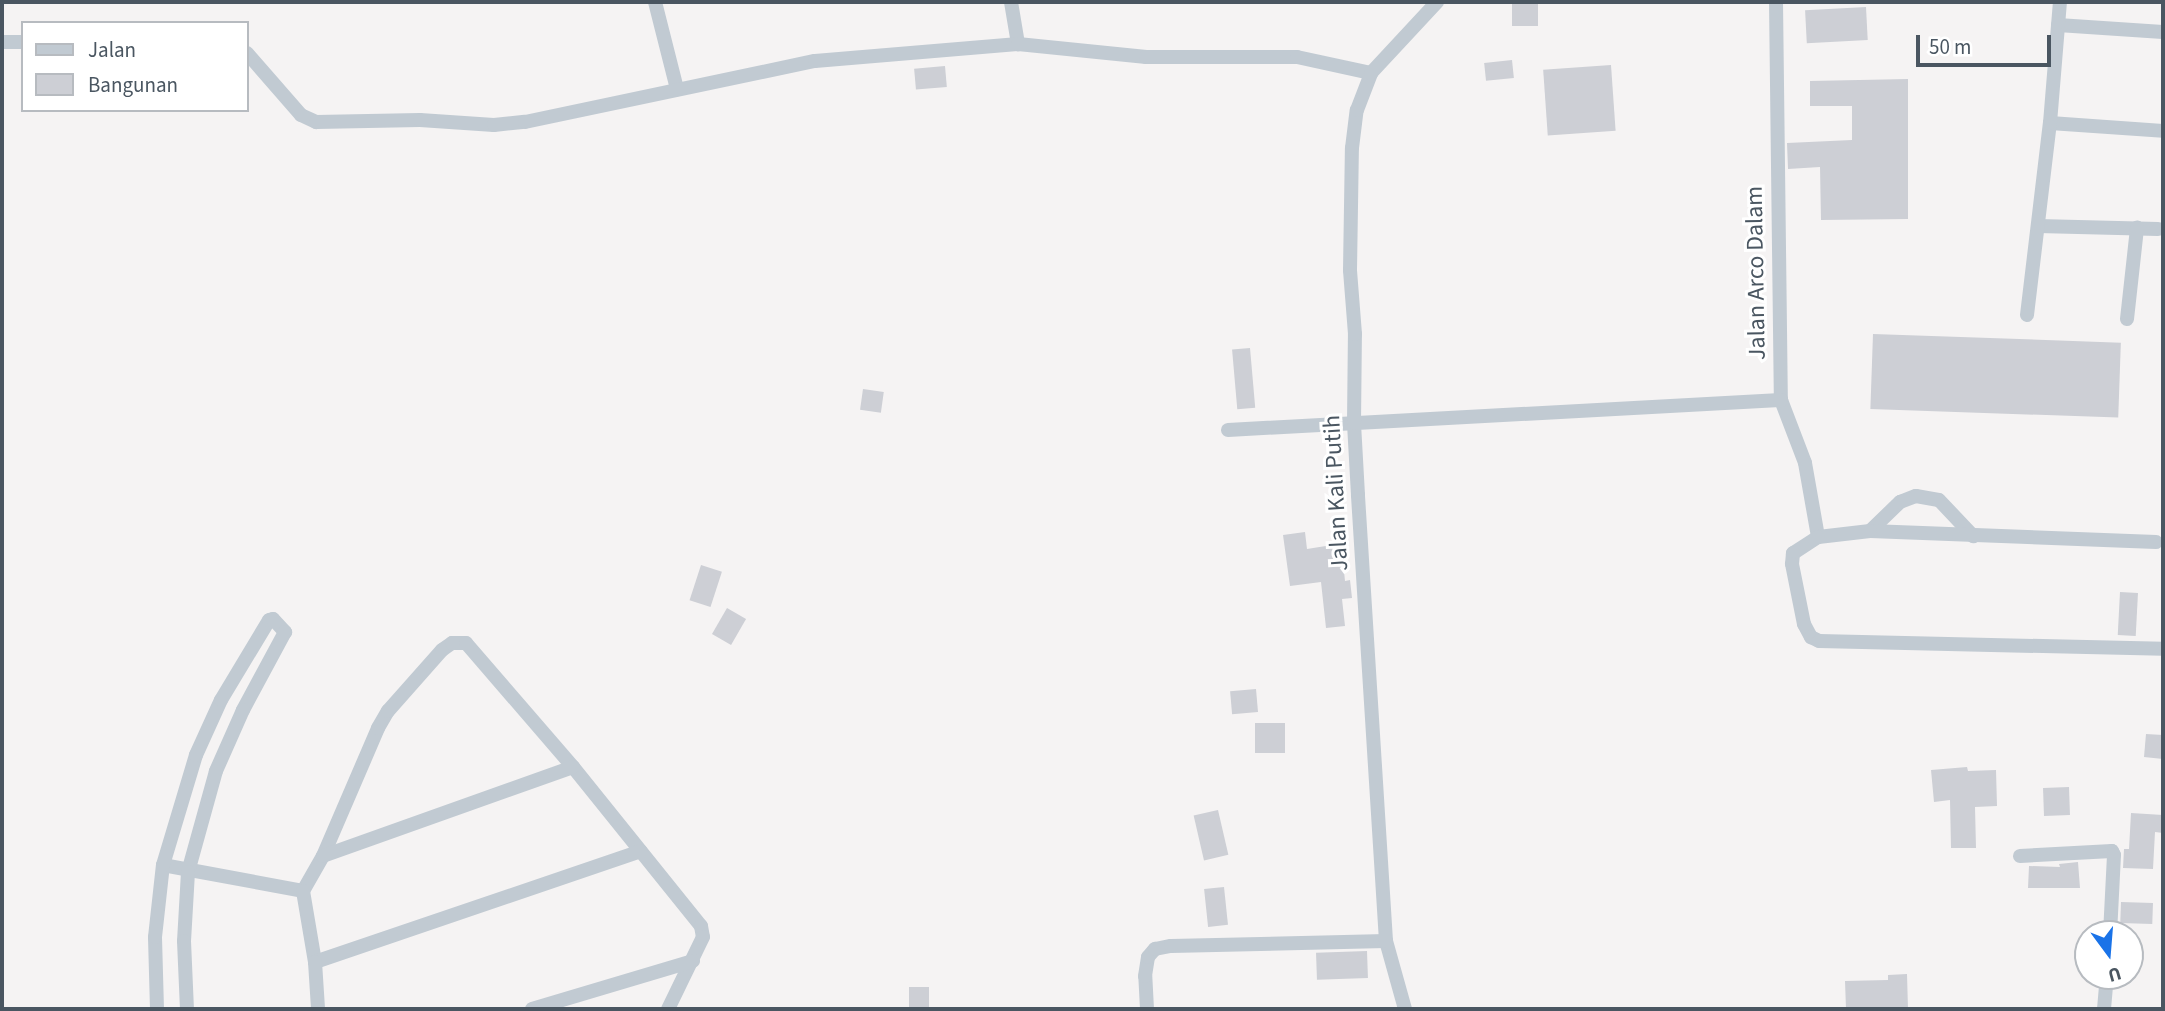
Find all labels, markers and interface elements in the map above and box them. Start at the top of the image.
legend [21,21,248,112]
scale bar [1920,21,2055,65]
text: 50 m [1929,32,1971,62]
text: Jalan [88,35,136,65]
text: Bangunan [88,70,178,100]
street label: Jalan Arco Dalam [1740,186,1772,360]
street label: Jalan Kali Putih [1318,414,1354,572]
north arrow [2074,920,2144,990]
text: U [2105,959,2124,988]

